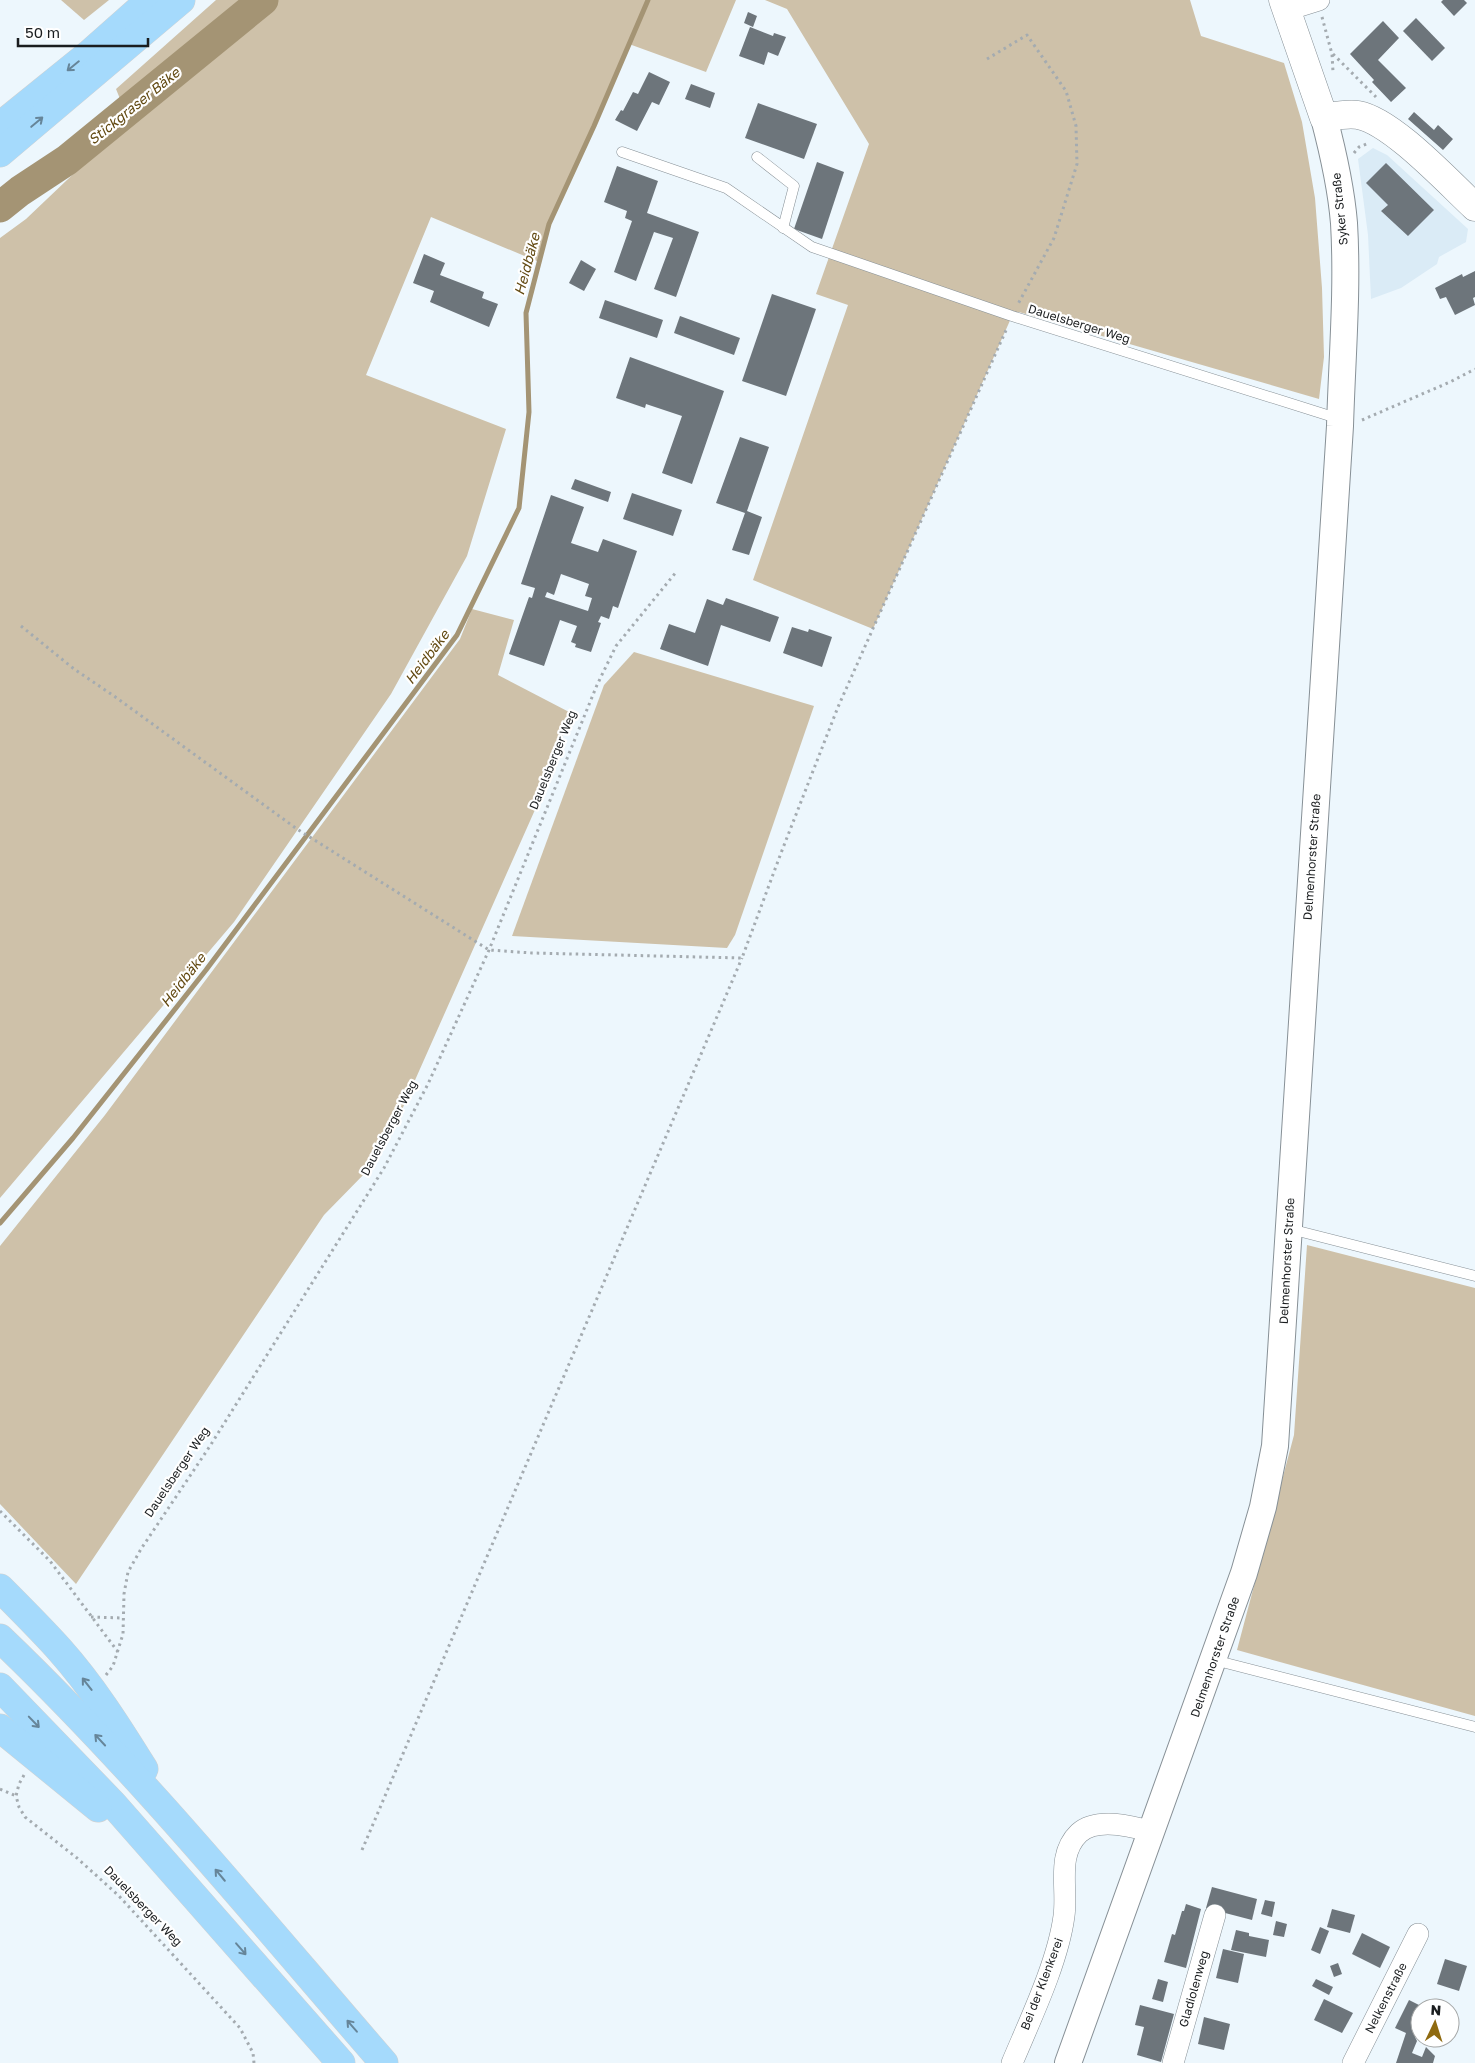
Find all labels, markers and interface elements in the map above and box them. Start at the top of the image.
scale bar [18,15,148,47]
text: 50 m [25,23,60,41]
one-way arrow [67,61,80,72]
water label: Stickgraser Bäke [85,63,183,148]
one-way arrow [31,116,44,128]
street label: Syker Straße [1328,172,1351,246]
water label: Heidbäke [510,230,543,297]
street label: Dauelsberger Weg [1026,301,1132,346]
water label: Heidbäke [401,626,453,687]
street label: Dauelsberger Weg [526,708,579,812]
street label: Delmenhorster Straße [1300,793,1323,921]
water label: Heidbäke [156,949,209,1010]
street label: Dauelsberger Weg [357,1077,420,1178]
street label: Delmenhorster Straße [1276,1197,1297,1325]
street label: Dauelsberger Weg [141,1424,212,1520]
street label: Delmenhorster Straße [1187,1594,1242,1719]
one-way arrow [82,1677,92,1691]
one-way arrow [28,1715,40,1728]
one-way arrow [94,1734,106,1746]
street label: Dauelsberger Weg [101,1862,186,1949]
one-way arrow [215,1868,226,1881]
street label: Bei der Klenkerei [1017,1936,1066,2032]
one-way arrow [236,1942,247,1955]
street label: Gladiolenweg [1175,1949,1212,2029]
street label: Nelkenstraße [1361,1960,1410,2036]
north arrow [1410,1998,1460,2048]
text: N [1430,2001,1442,2018]
one-way arrow [346,2020,358,2033]

